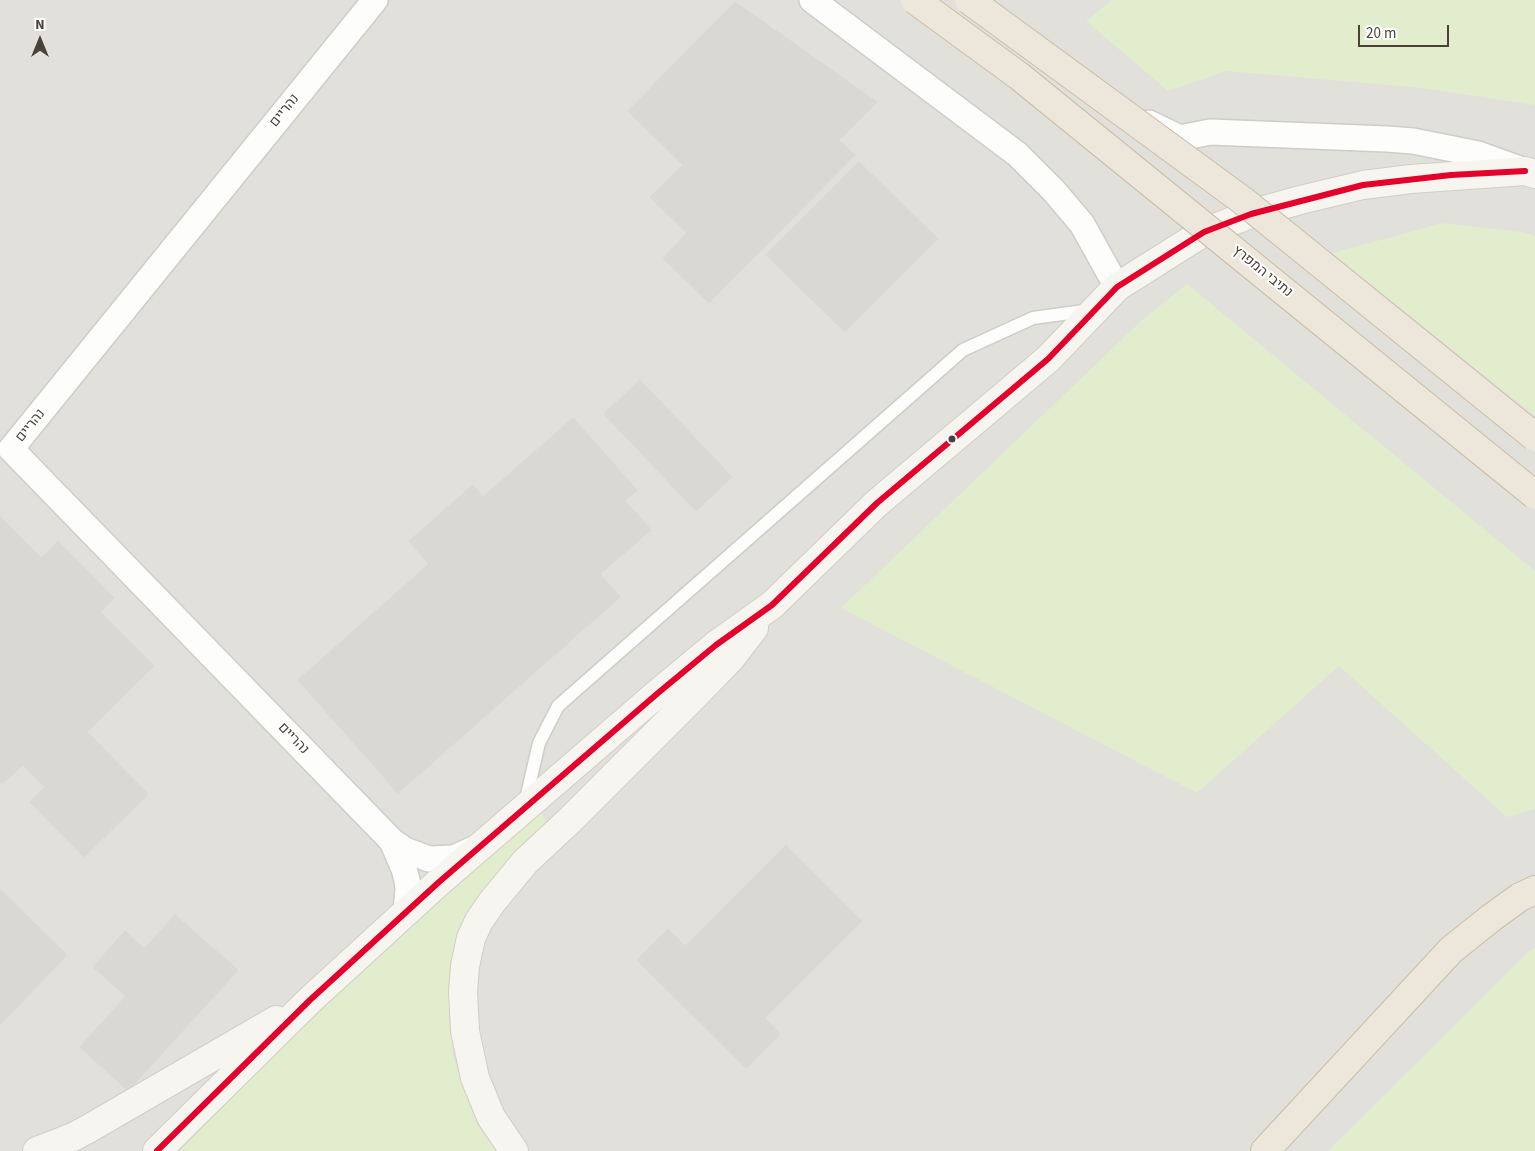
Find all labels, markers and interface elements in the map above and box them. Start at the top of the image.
north arrow [15,15,65,65]
text: N [35,15,45,35]
scale bar [1360,15,1451,47]
text: 20 m [1366,23,1396,44]
street label: נהריים [267,91,303,131]
street label: נתיבי המפרץ [1228,243,1296,301]
street label: נהריים [13,406,49,446]
unlabelled marker [947,434,957,444]
street label: נהריים [274,720,312,758]

